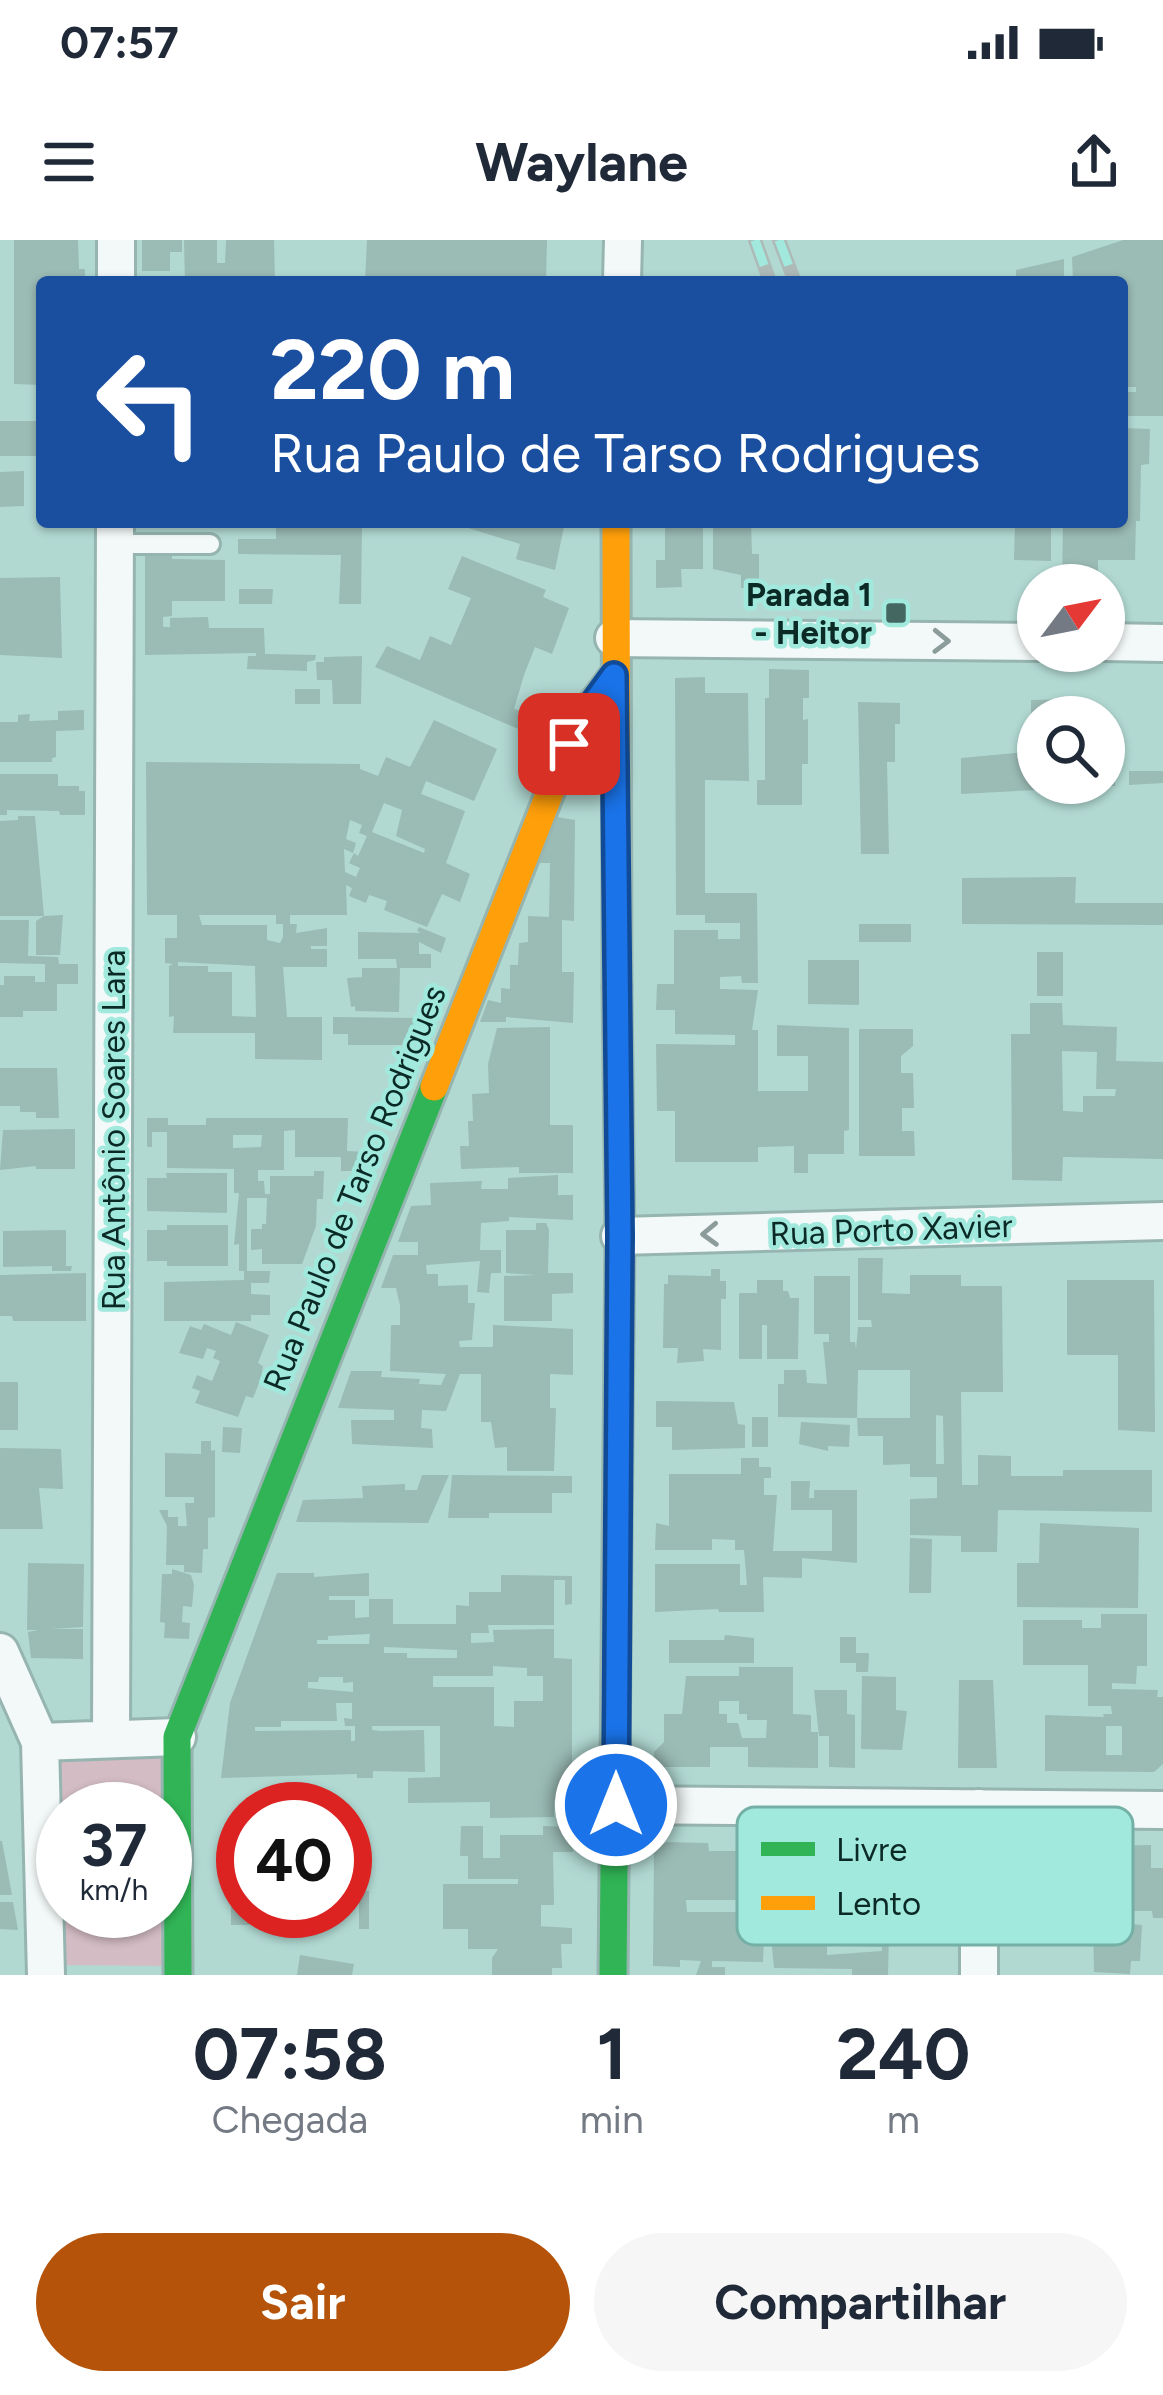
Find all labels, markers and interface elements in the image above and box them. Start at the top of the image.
text: 07:57 [60,15,179,69]
icon: menu [36,129,102,195]
icon: share [1061,129,1127,195]
text: Waylane [475,130,688,195]
text: 220 m [270,319,515,420]
icon: left [72,324,228,480]
text: Rua Paulo de Tarso Rodrigues [270,421,980,486]
north arrow [1017,564,1125,672]
map controls [1017,564,1125,804]
place label: Parada 1 - Heitor [746,575,872,652]
marker: Parada 1 - Heitor [883,600,909,626]
one-way arrow [933,628,951,654]
pin [518,693,620,795]
button: search [1017,696,1125,804]
icon: arrive [536,711,602,777]
street label: Rua Antônio Soares Lara [94,950,133,1310]
street label: Rua Paulo de Tarso Rodrigues [255,980,454,1397]
street label: Rua Porto Xavier [769,1206,1013,1253]
one-way arrow [700,1220,719,1246]
position arrow [553,1742,679,1868]
speed limit sign: 40 [216,1782,372,1938]
legend [737,1807,1133,1945]
text: 37 [81,1809,147,1881]
text: Livre [836,1830,907,1869]
text: km/h [80,1871,148,1908]
text: Lento [836,1884,921,1923]
text: 07:58 [193,2011,387,2097]
text: 1 [596,2011,627,2097]
text: 240 [836,2011,970,2097]
text: Chegada [211,2096,368,2143]
text: min [580,2096,644,2143]
text: m [887,2096,920,2143]
button: Sair [36,2233,570,2371]
button: Compartilhar [594,2233,1127,2371]

